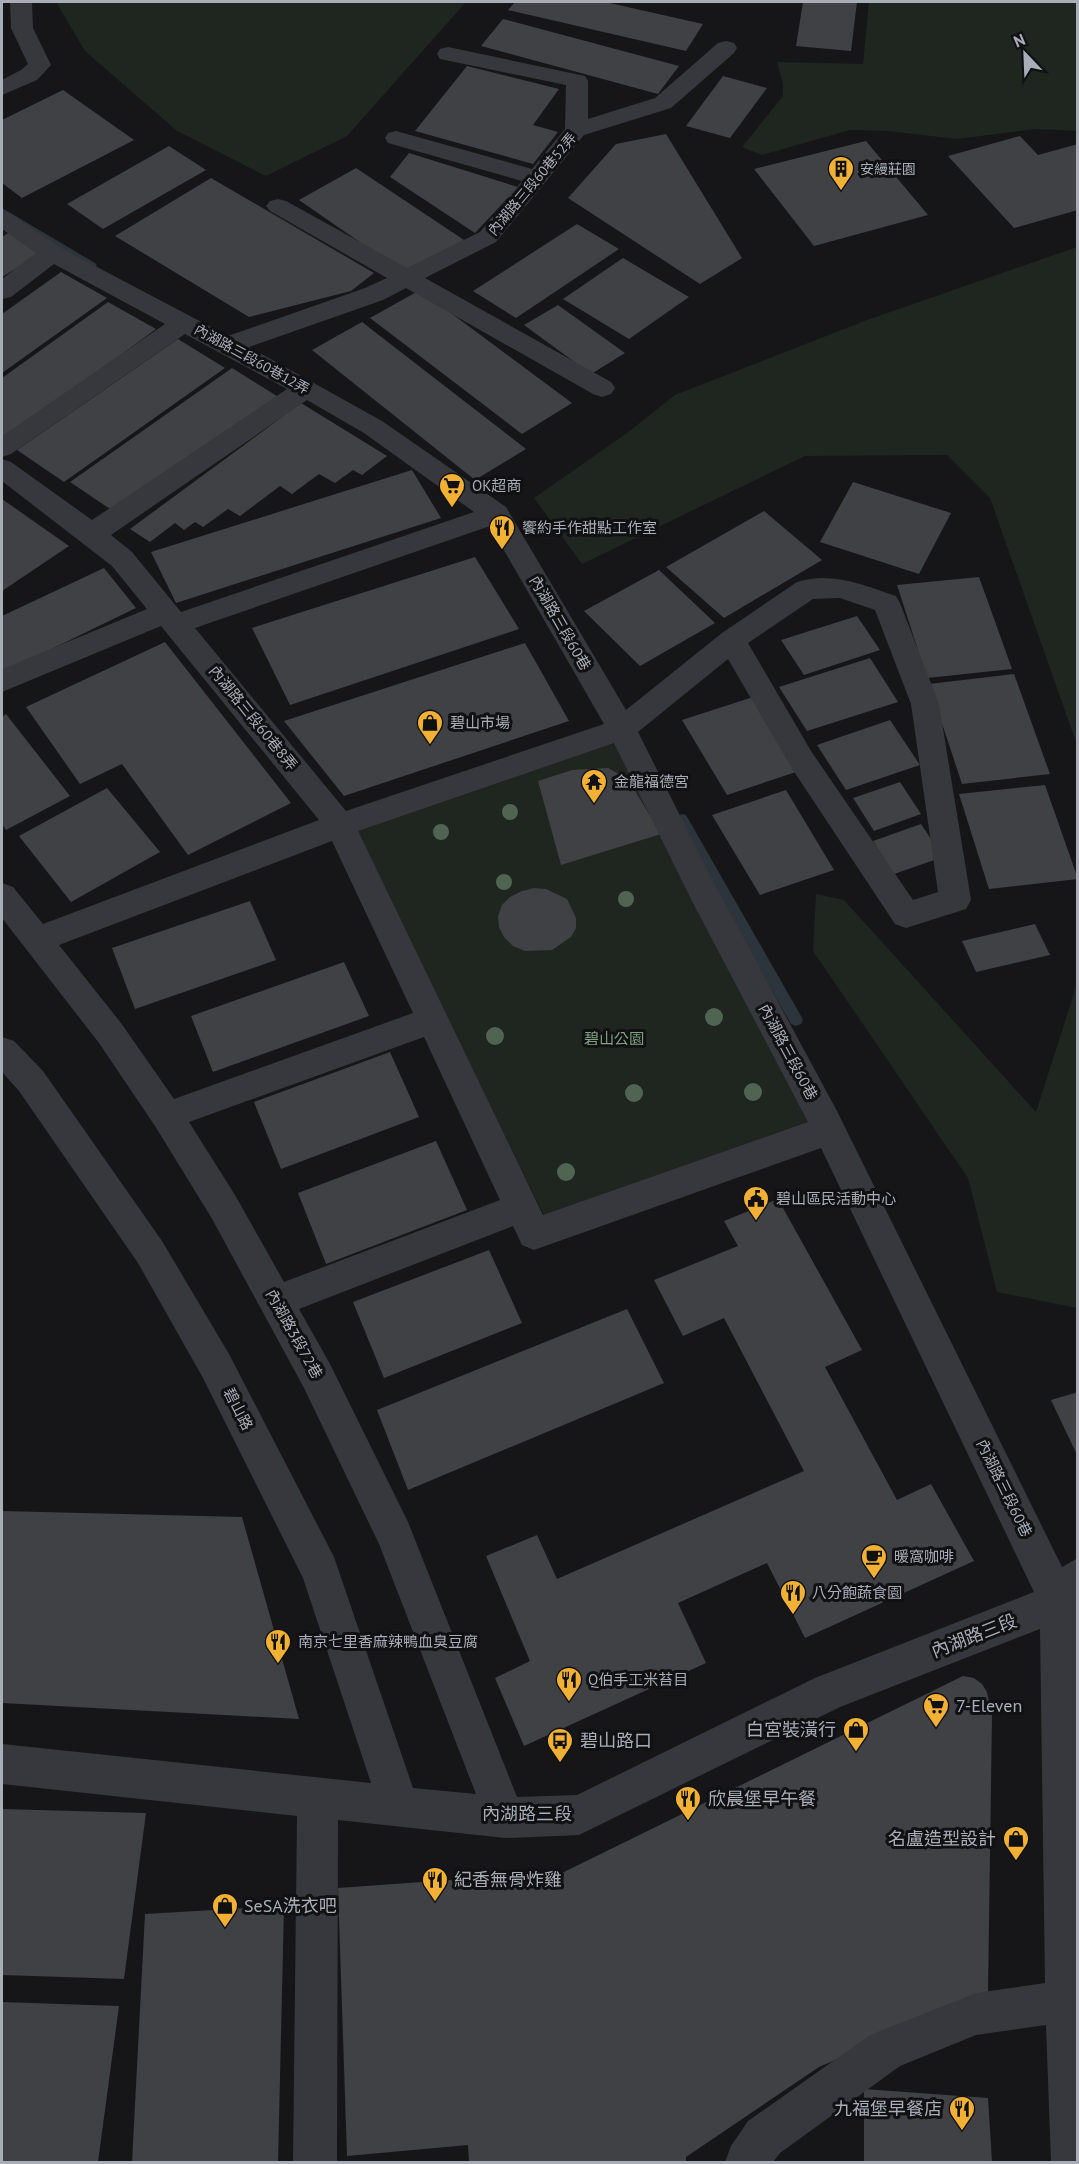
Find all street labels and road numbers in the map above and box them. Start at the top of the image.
street label: 內湖路三段60巷52弄 [484,129,580,239]
street label: 內湖路三段60巷12弄 [191,320,313,398]
street label: 內湖路三段60巷 [526,572,595,674]
street label: 內湖路三段60巷8弄 [205,661,302,774]
street label: 內湖路三段60巷 [755,1000,822,1103]
street label: 內湖路3段72巷 [262,1286,327,1382]
street label: 碧山路 [220,1384,257,1433]
street label: 內湖路三段60巷 [973,1436,1036,1540]
street label: 內湖路三段 [928,1609,1020,1662]
street label: 內湖路三段 [482,1802,572,1825]

